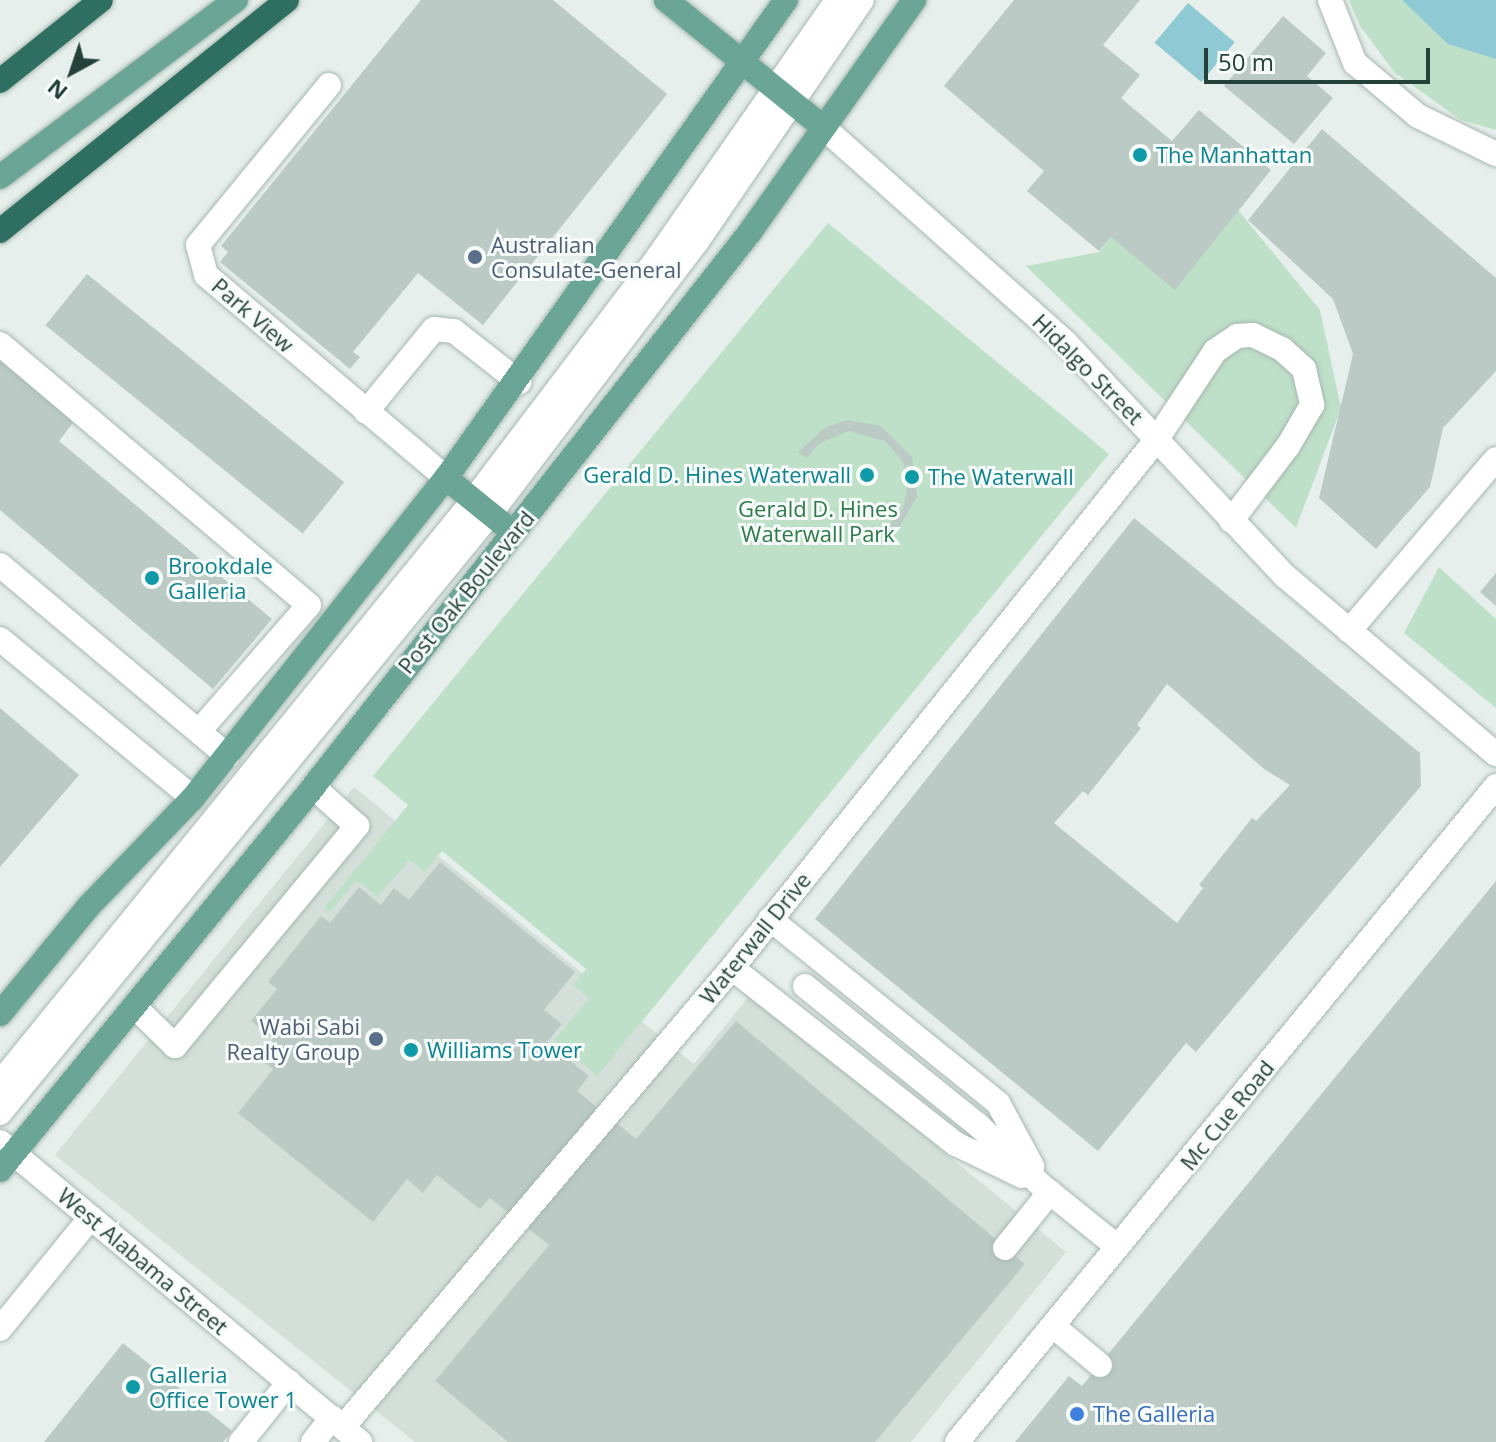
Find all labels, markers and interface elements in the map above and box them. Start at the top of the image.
north arrow [32,32,112,112]
scale bar [1208,32,1434,82]
text: 50 m [1218,45,1274,78]
text: N [40,73,73,108]
place label: The Manhattan [1156,142,1312,168]
marker: The Manhattan [1131,146,1149,164]
place label: Australian Consulate-General [491,231,682,282]
marker: Australian Consulate-General [466,248,484,266]
street label: Park View [207,272,299,358]
street label: Hidalgo Street [1027,308,1149,430]
place label: Gerald D. Hines Waterwall [583,462,851,488]
place label: The Waterwall [928,464,1074,490]
marker: Gerald D. Hines Waterwall [858,466,876,484]
marker: The Waterwall [903,468,921,486]
park label: Gerald D. Hines Waterwall Park [738,495,898,546]
street label: Post Oak Boulevard [392,505,540,679]
place label: Brookdale Galleria [168,552,273,604]
marker: Brookdale Galleria [143,569,161,587]
street label: Waterwall Drive [694,867,816,1009]
place label: Wabi Sabi Realty Group [227,1013,360,1064]
marker: Wabi Sabi Realty Group [367,1030,385,1048]
place label: Williams Tower [427,1037,582,1063]
marker: Williams Tower [402,1041,420,1059]
street label: Mc Cue Road [1175,1055,1279,1175]
street label: West Alabama Street [53,1182,233,1340]
place label: Galleria Office Tower 1 [149,1361,297,1412]
marker: Galleria Office Tower 1 [124,1378,142,1396]
place label: The Galleria [1093,1401,1215,1427]
marker: The Galleria [1068,1405,1086,1423]

